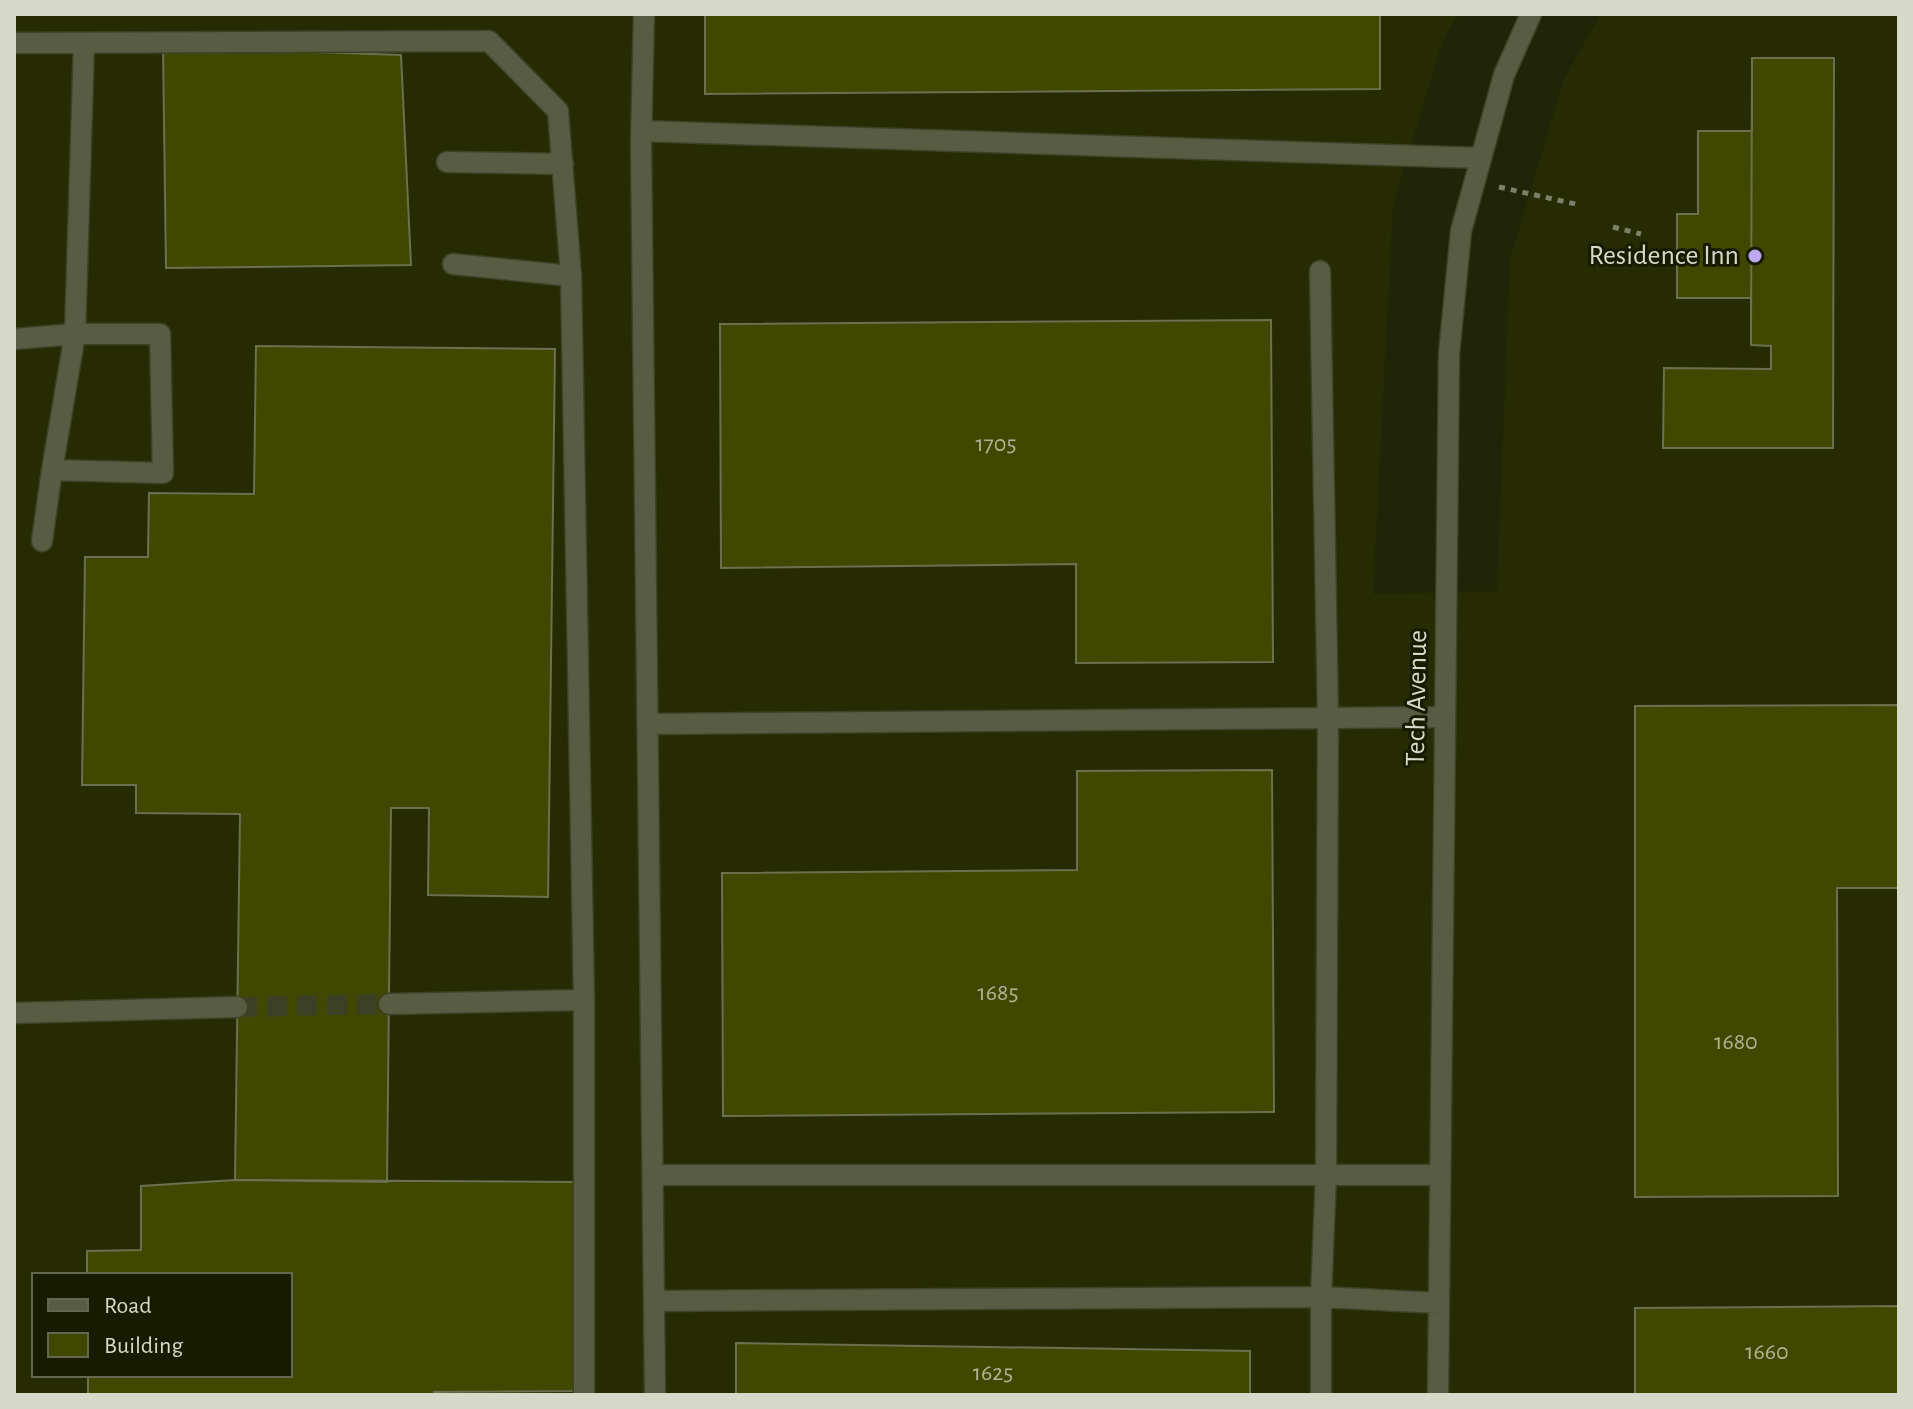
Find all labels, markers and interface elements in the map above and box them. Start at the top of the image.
place label: Residence Inn [1588,242,1739,270]
marker: Residence Inn [1746,247,1764,265]
house number: 1705 [976,432,1016,456]
street label: Tech Avenue [1402,630,1432,766]
house number: 1685 [978,981,1018,1005]
house number: 1680 [1714,1030,1758,1054]
legend [32,1273,292,1377]
text: Road [104,1294,152,1318]
text: Building [104,1334,183,1358]
house number: 1660 [1745,1340,1789,1364]
house number: 1625 [973,1361,1013,1385]

